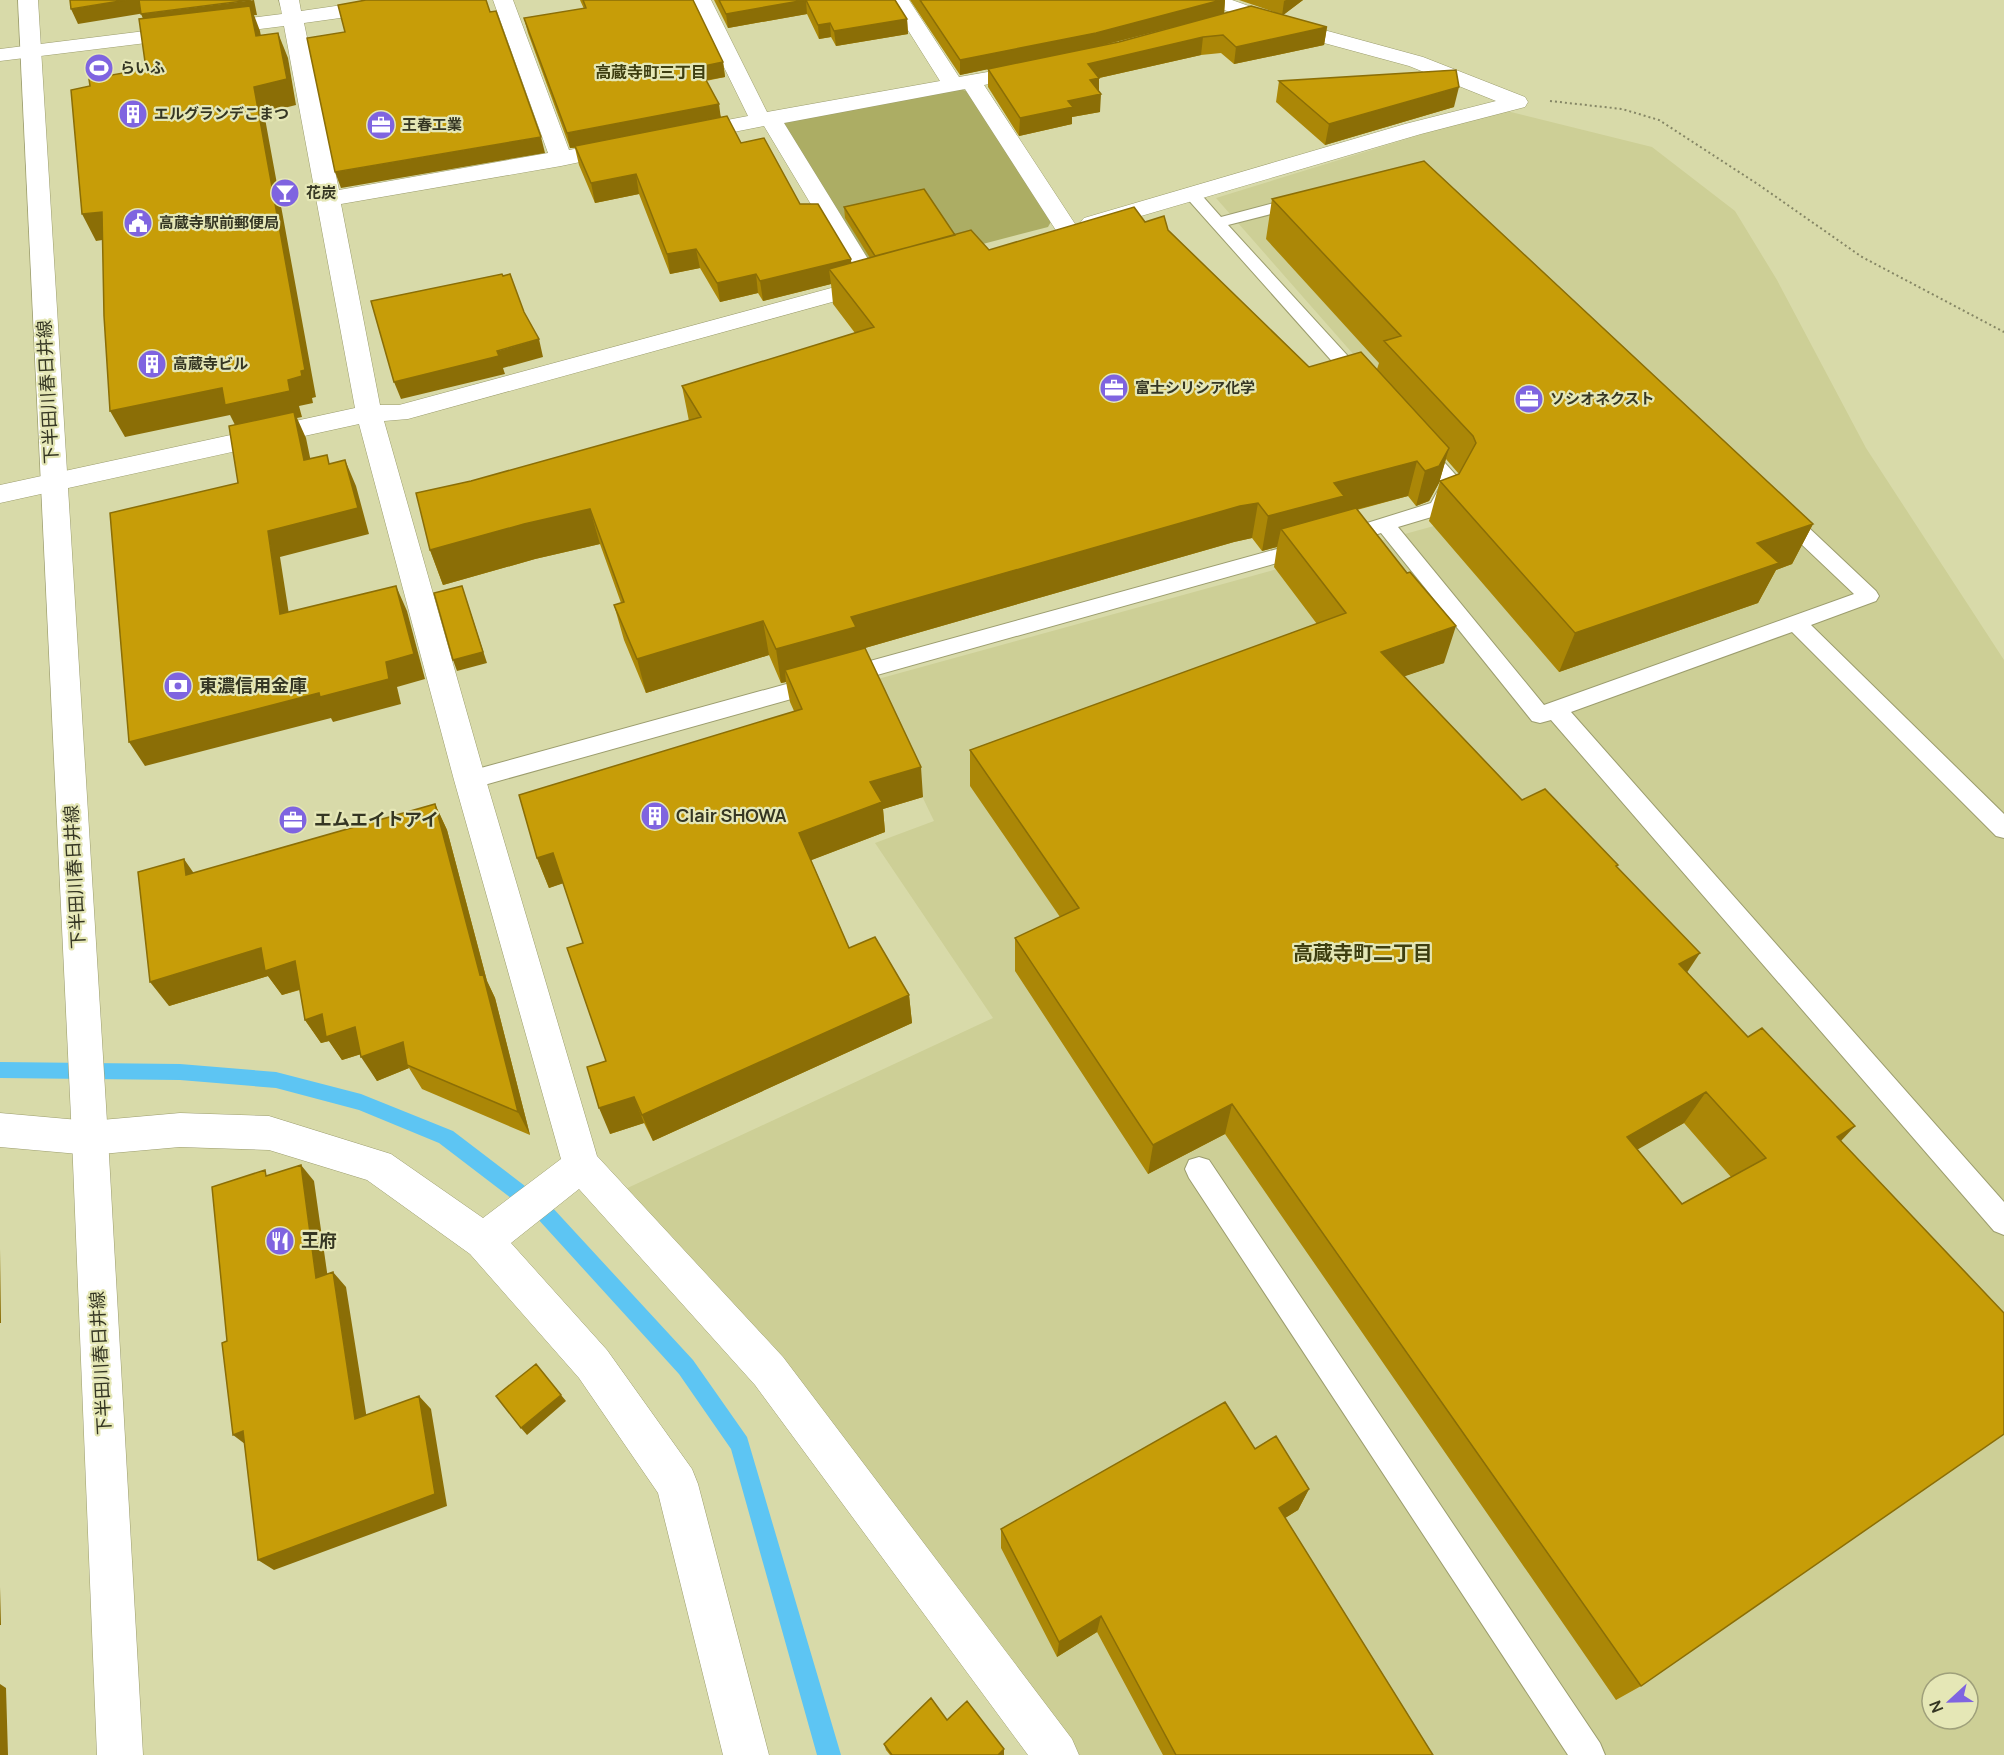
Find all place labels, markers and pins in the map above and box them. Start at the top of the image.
sports icon: らいふ [83,52,115,84]
place label: らいふ [120,57,165,78]
building icon: エルグランデこまつ [117,98,149,130]
place label: エルグランデこまつ [154,103,289,124]
office icon: 王春工業 [365,109,397,141]
place label: 王春工業 [402,114,462,135]
bar icon: 花炭 [269,177,301,209]
place label: 花炭 [306,182,336,203]
public building icon: 高蔵寺駅前郵便局 [122,207,154,239]
place label: 高蔵寺駅前郵便局 [159,212,279,233]
building icon: 高蔵寺ビル [136,348,168,380]
place label: 高蔵寺ビル [173,353,248,374]
office icon: 富士シリシア化学 [1098,372,1130,404]
place label: 富士シリシア化学 [1135,377,1255,398]
office icon: ソシオネクスト [1513,383,1545,415]
place label: ソシオネクスト [1550,388,1655,409]
bank icon: 東濃信用金庫 [162,670,194,702]
place label: 東濃信用金庫 [199,673,307,697]
building icon: Clair SHOWA [639,800,671,832]
place label: Clair SHOWA [676,803,787,827]
office icon: エムエイトアイ [277,804,309,836]
place label: エムエイトアイ [314,807,439,831]
restaurant icon: 王府 [264,1225,296,1257]
place label: 王府 [301,1228,337,1252]

